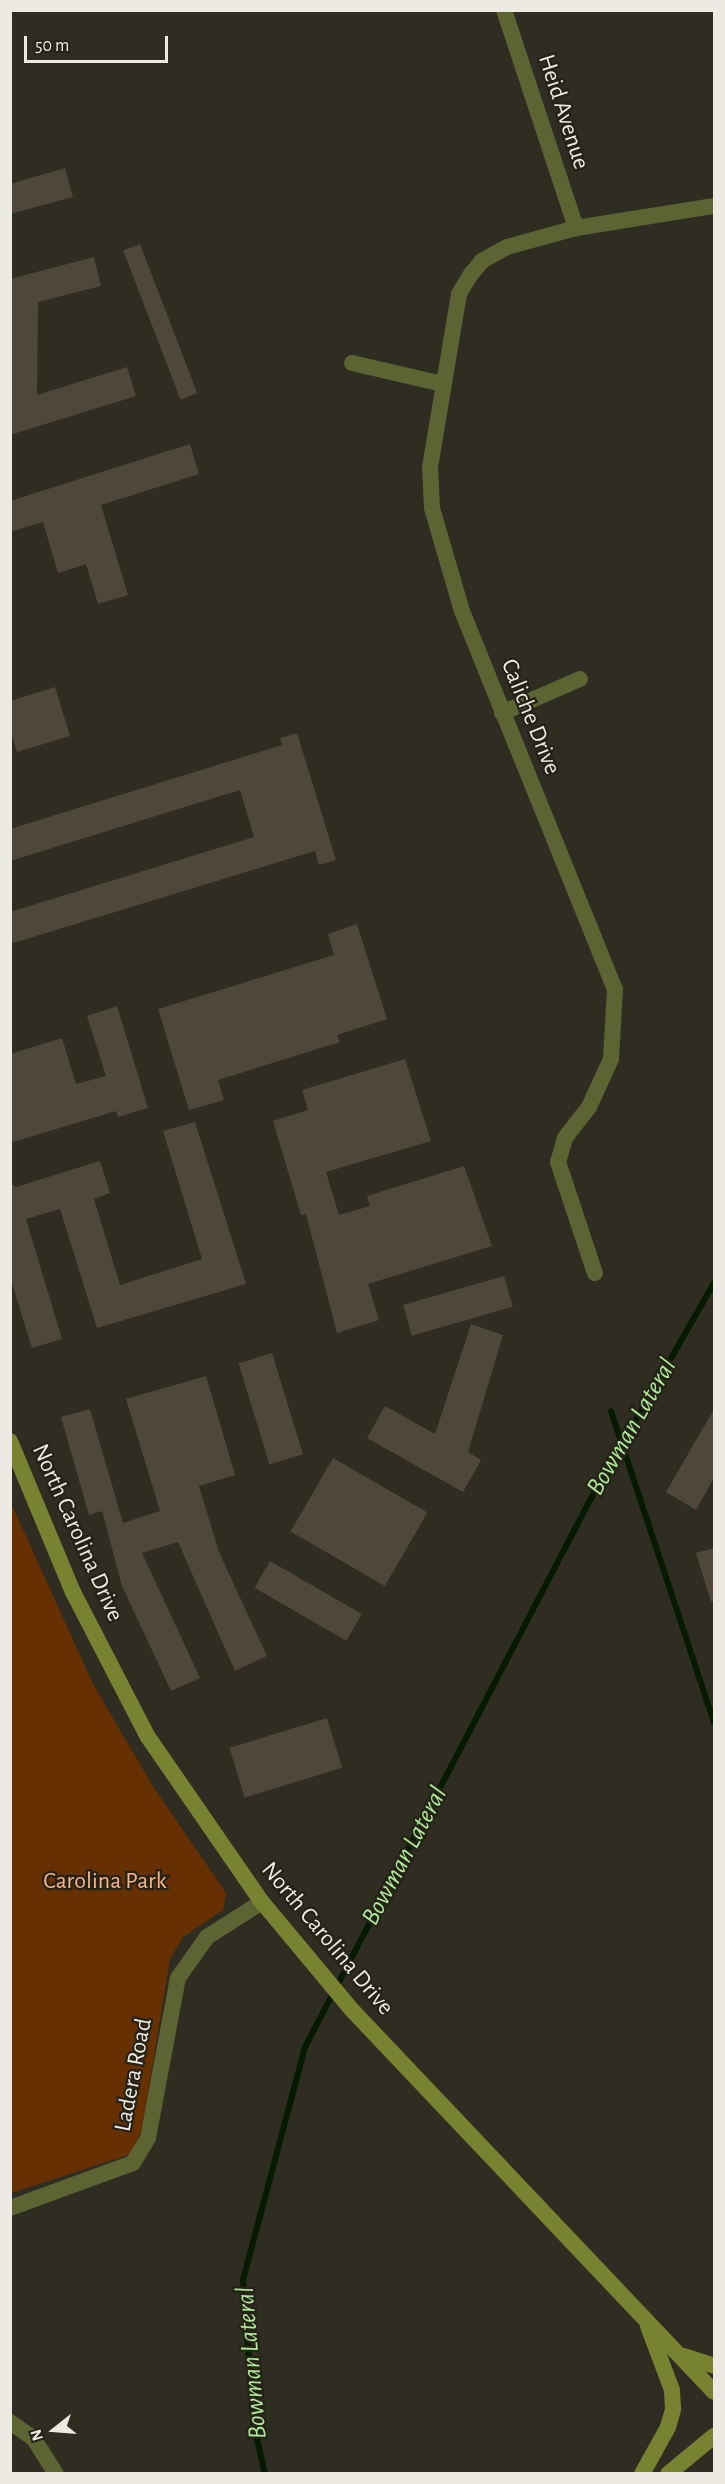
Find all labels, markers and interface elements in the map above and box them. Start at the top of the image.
scale bar [27,24,171,62]
text: 50 m [35,37,69,55]
street label: Heid Avenue [531,51,595,173]
street label: Caliche Drive [494,655,566,779]
water label: Bowman Lateral [580,1353,684,1501]
street label: North Carolina Drive [25,1440,129,1626]
water label: Bowman Lateral [355,1781,455,1931]
street label: North Carolina Drive [255,1856,399,2022]
park label: Carolina Park [43,1868,167,1896]
street label: Ladera Road [109,2016,159,2134]
water label: Bowman Lateral [230,2285,274,2441]
north arrow [24,2400,84,2460]
text: N [28,2428,46,2443]

